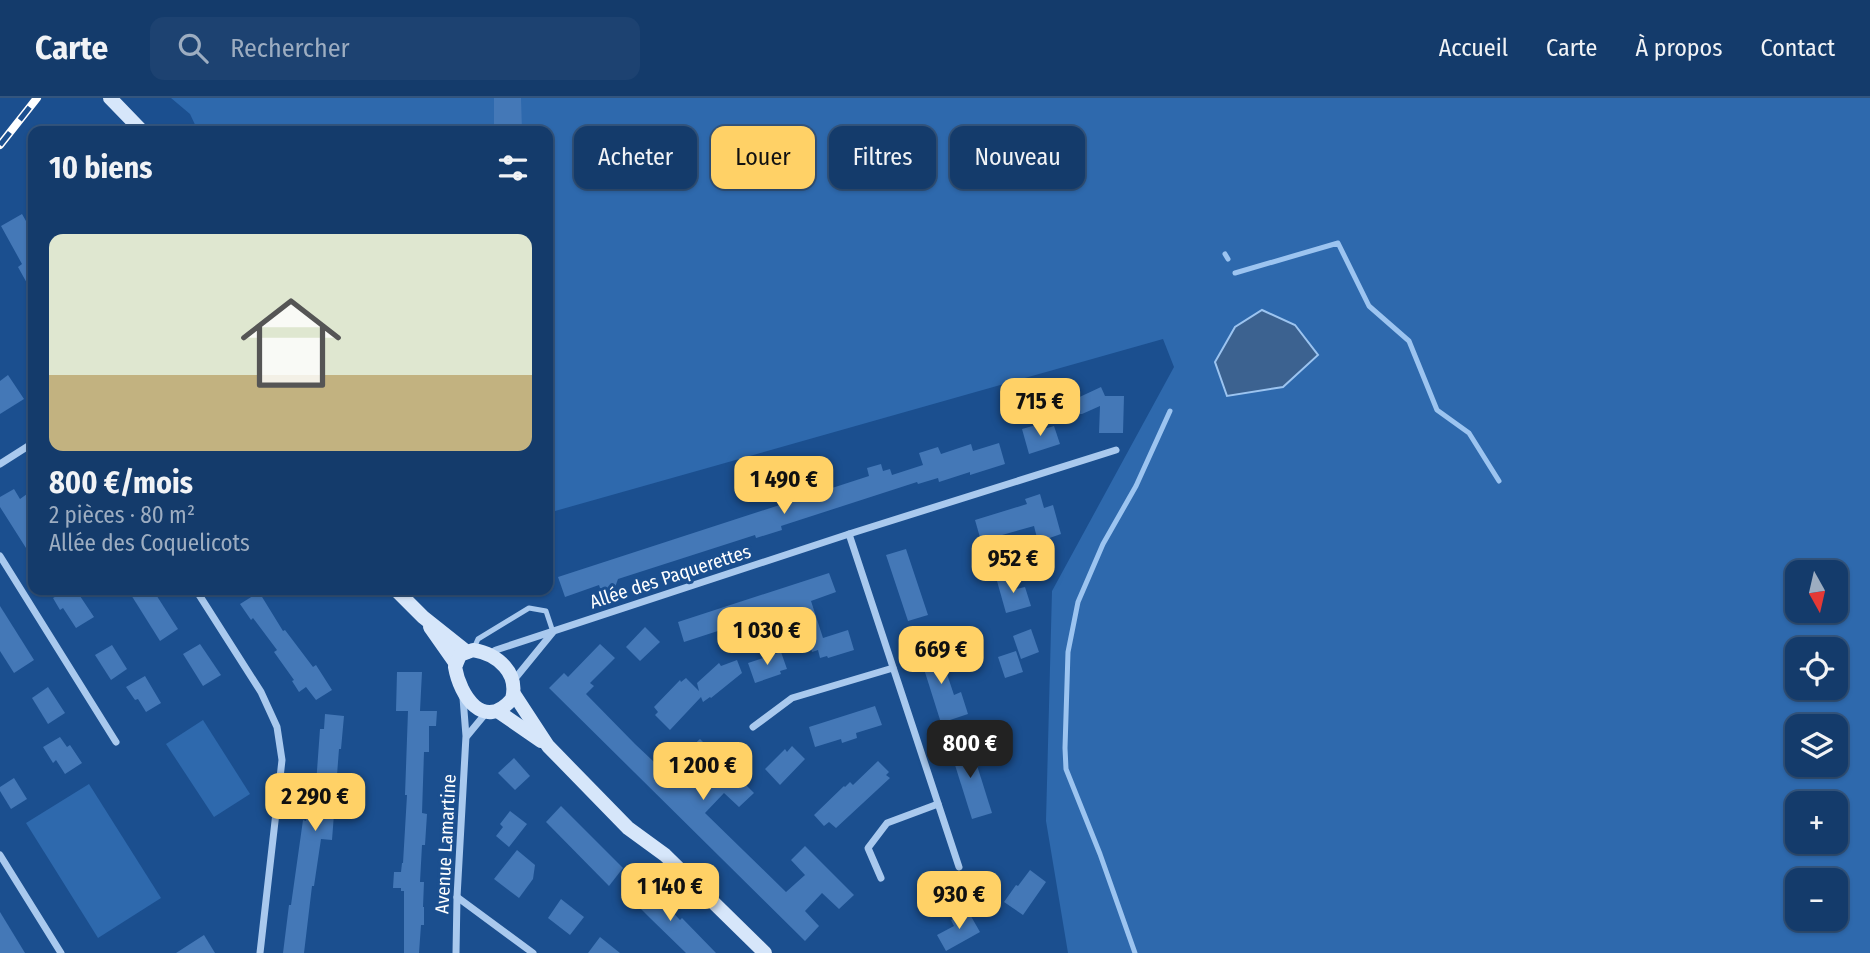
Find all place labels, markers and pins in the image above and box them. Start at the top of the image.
pin: 715 € [991,378,1089,438]
pin: 1 490 € [719,456,849,516]
pin: 952 € [964,536,1062,595]
pin: 1 030 € [702,608,832,667]
pin: 669 € [892,626,990,686]
pin: 800 € [921,720,1019,780]
pin: 1 200 € [638,742,768,802]
pin: 2 290 € [250,774,380,833]
pin: 1 140 € [605,864,735,923]
pin: 930 € [910,872,1008,931]

